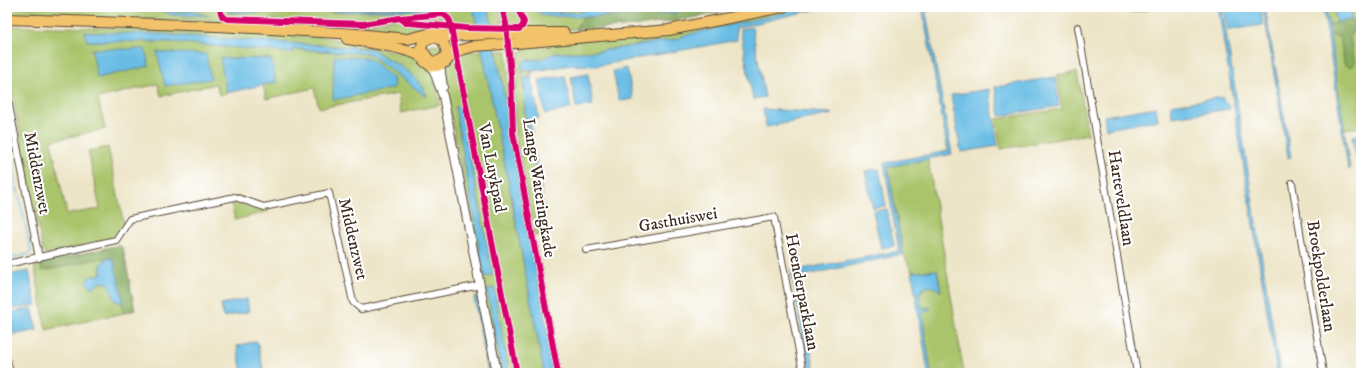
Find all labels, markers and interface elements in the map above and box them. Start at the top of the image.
street label: Lange Wateringkade [517,117,561,259]
street label: Van Luykpad [472,121,512,215]
street label: Middenzwet [18,130,56,217]
street label: Harteveldlaan [1103,148,1139,248]
street label: Middenzwet [333,196,373,283]
street label: Gasthuiswei [637,202,719,238]
street label: Broekpolderlaan [1301,219,1341,333]
street label: Hoenderparklaan [780,232,824,353]

